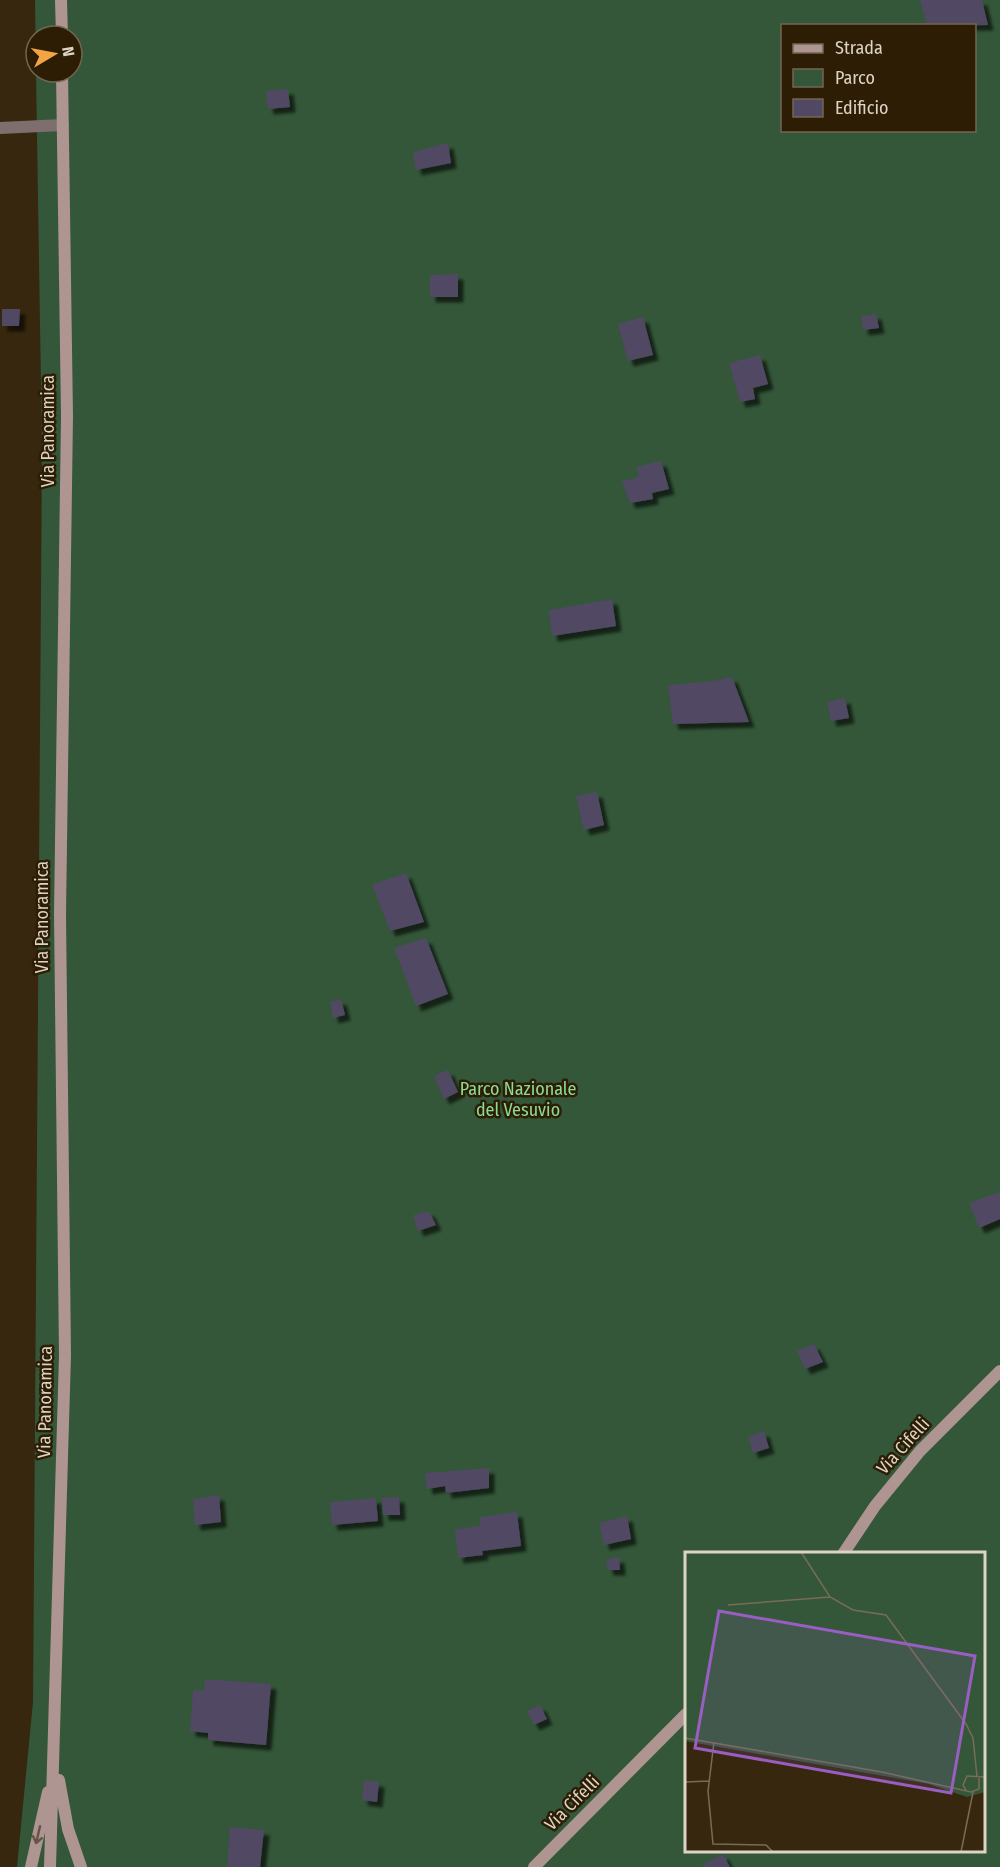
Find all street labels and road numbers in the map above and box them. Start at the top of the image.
street label: Via Panoramica [37,375,59,487]
street label: Via Panoramica [31,861,53,973]
street label: Via Panoramica [33,1346,57,1458]
street label: Via Cifelli [872,1413,934,1479]
street label: Via Cifelli [540,1771,604,1835]

